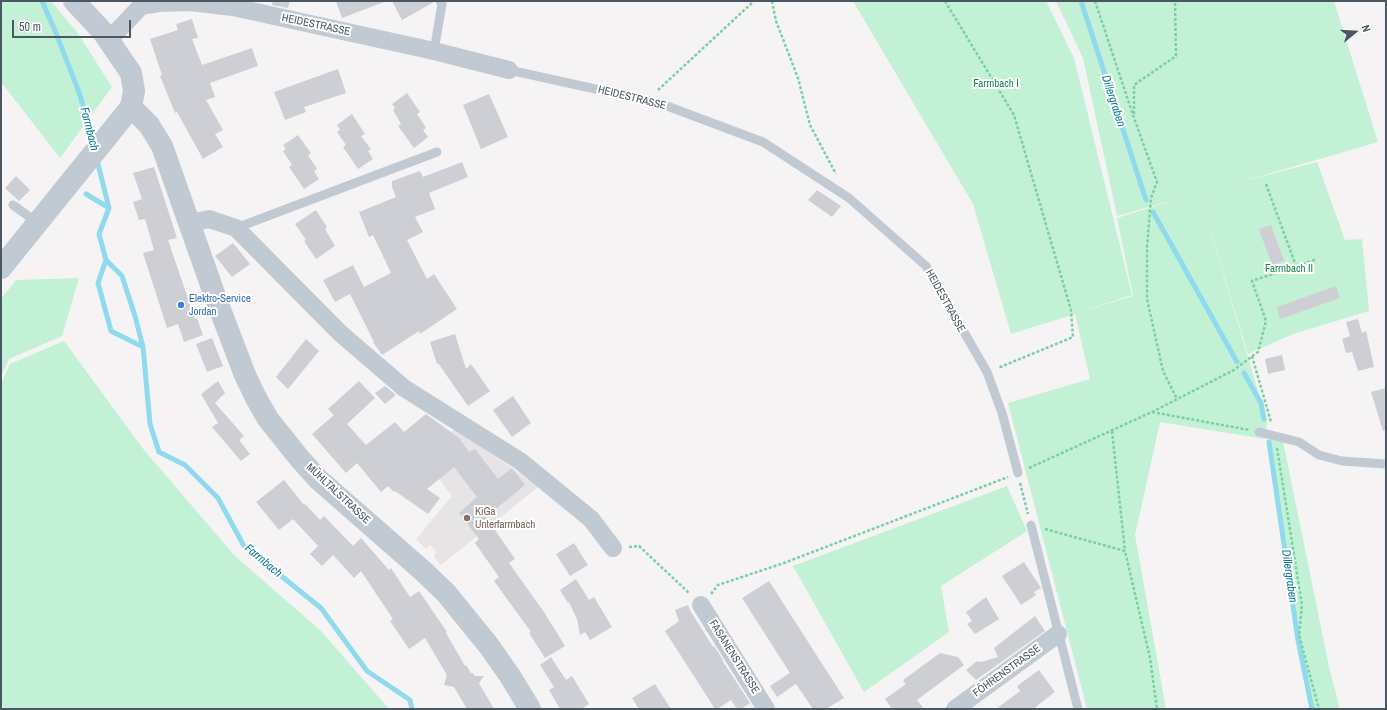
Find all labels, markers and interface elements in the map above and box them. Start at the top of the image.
street label: HEIDESTRASSE [281,11,351,39]
scale bar [14,12,133,38]
north arrow [1335,12,1375,52]
text: 50 m [19,19,41,35]
text: N [1359,23,1374,34]
water label: Dillergraben [1098,73,1128,129]
park label: Farrnbach I [973,77,1019,91]
street label: HEIDESTRASSE [597,83,667,113]
water label: Farrnbach [77,106,101,152]
park label: Farrnbach II [1265,262,1313,276]
street label: HEIDESTRASSE [922,267,968,335]
place label: Elektro-Service Jordan [189,292,251,318]
marker: Elektro-Service Jordan [176,300,186,310]
street label: MÜHLTALSTRASSE [303,461,373,527]
place label: KiGa Unterfarrnbach [475,505,535,531]
marker: KiGa Unterfarrnbach [462,513,472,523]
water label: Farrnbach [241,541,285,581]
water label: Dillergraben [1278,548,1300,604]
street label: FASANENSTRASSE [706,618,762,696]
street label: FÖHRENSTRASSE [971,642,1043,700]

